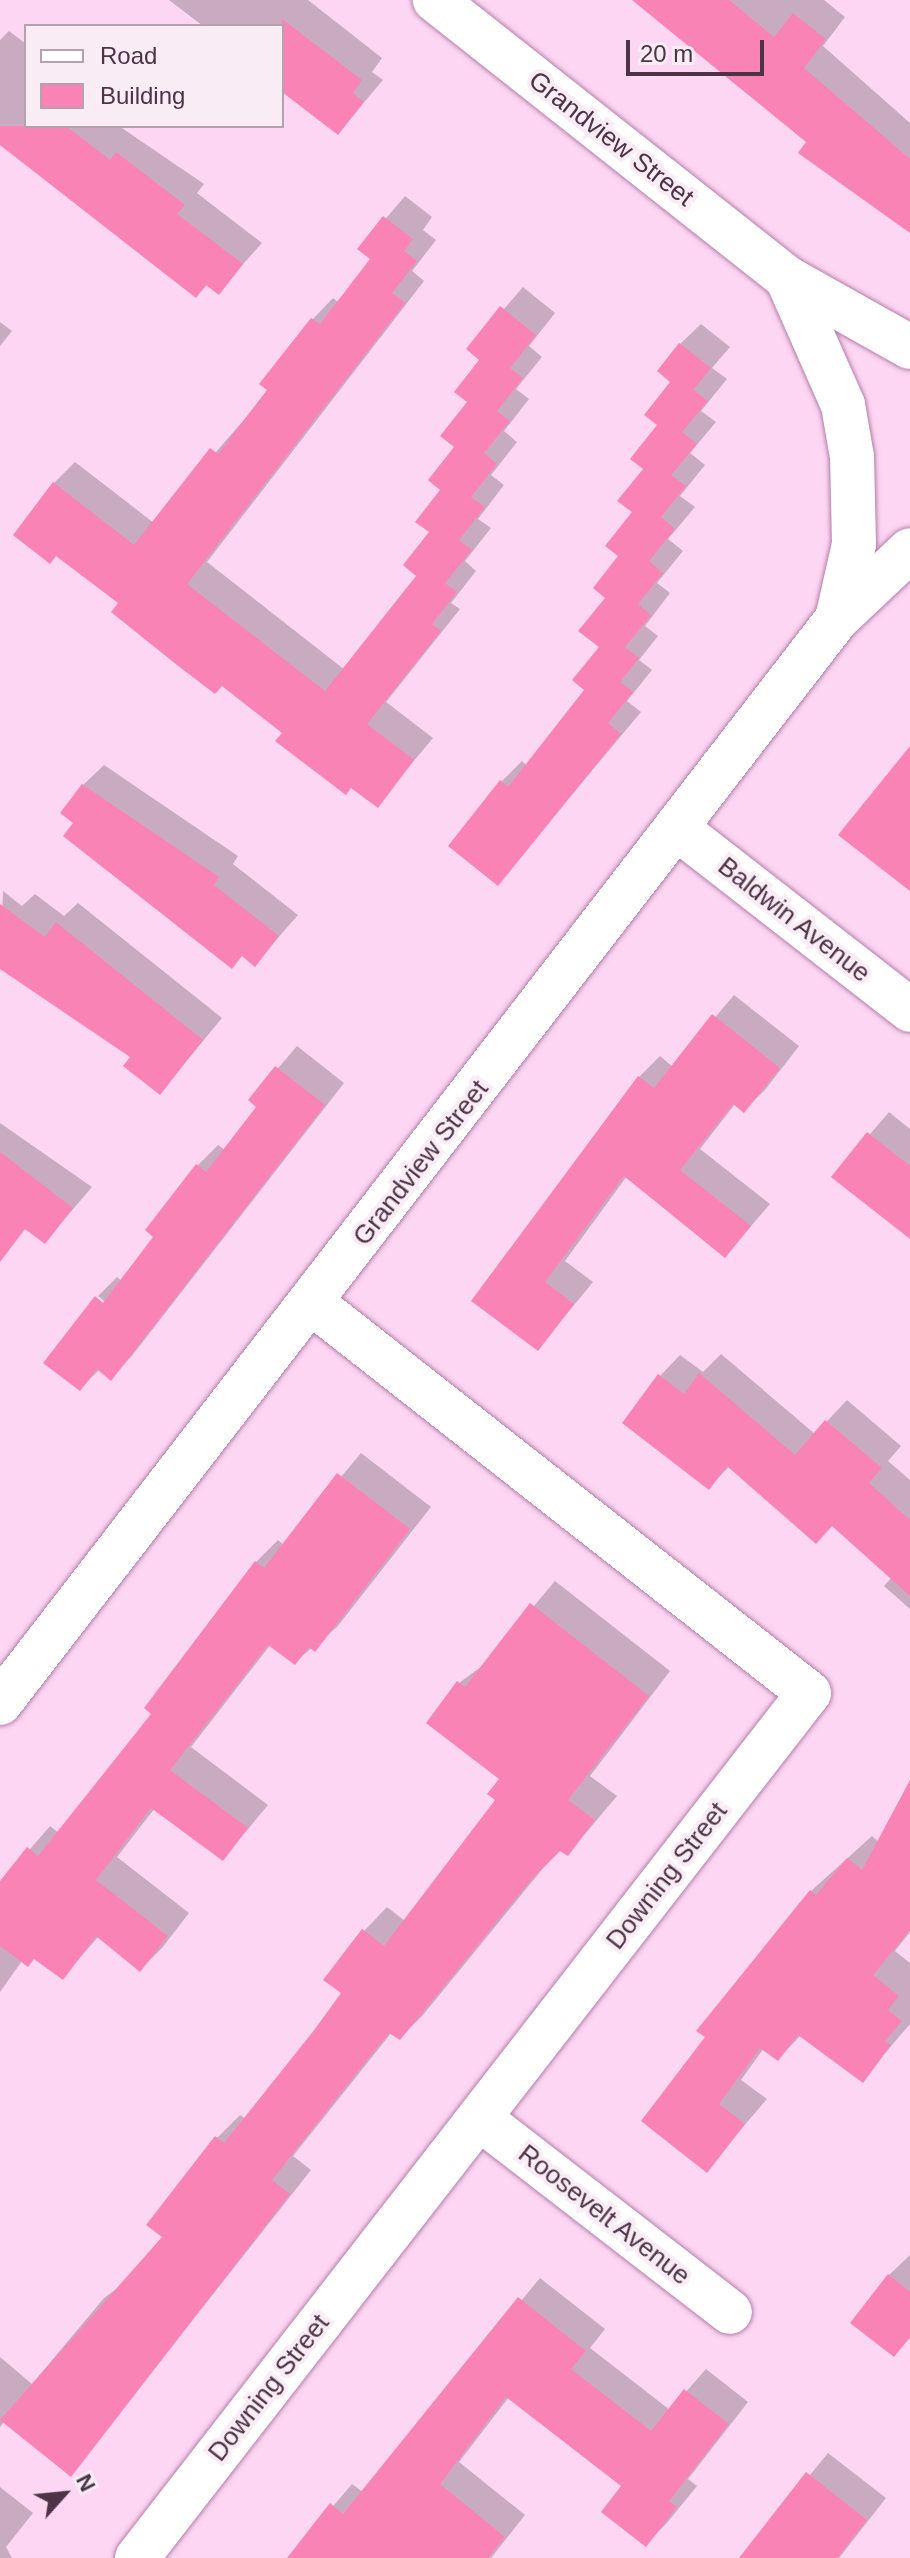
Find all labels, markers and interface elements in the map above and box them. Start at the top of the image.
legend [24,24,284,128]
scale bar [630,24,768,74]
text: 20 m [640,40,693,67]
text: Road [100,42,157,69]
street label: Grandview Street [522,65,700,213]
text: Building [100,82,185,109]
street label: Baldwin Avenue [711,850,877,990]
street label: Grandview Street [347,1074,495,1252]
street label: Downing Street [600,1796,734,1956]
street label: Roosevelt Avenue [511,2138,697,2292]
street label: Downing Street [202,2308,336,2468]
north arrow [24,2454,104,2534]
text: N [71,2470,101,2496]

